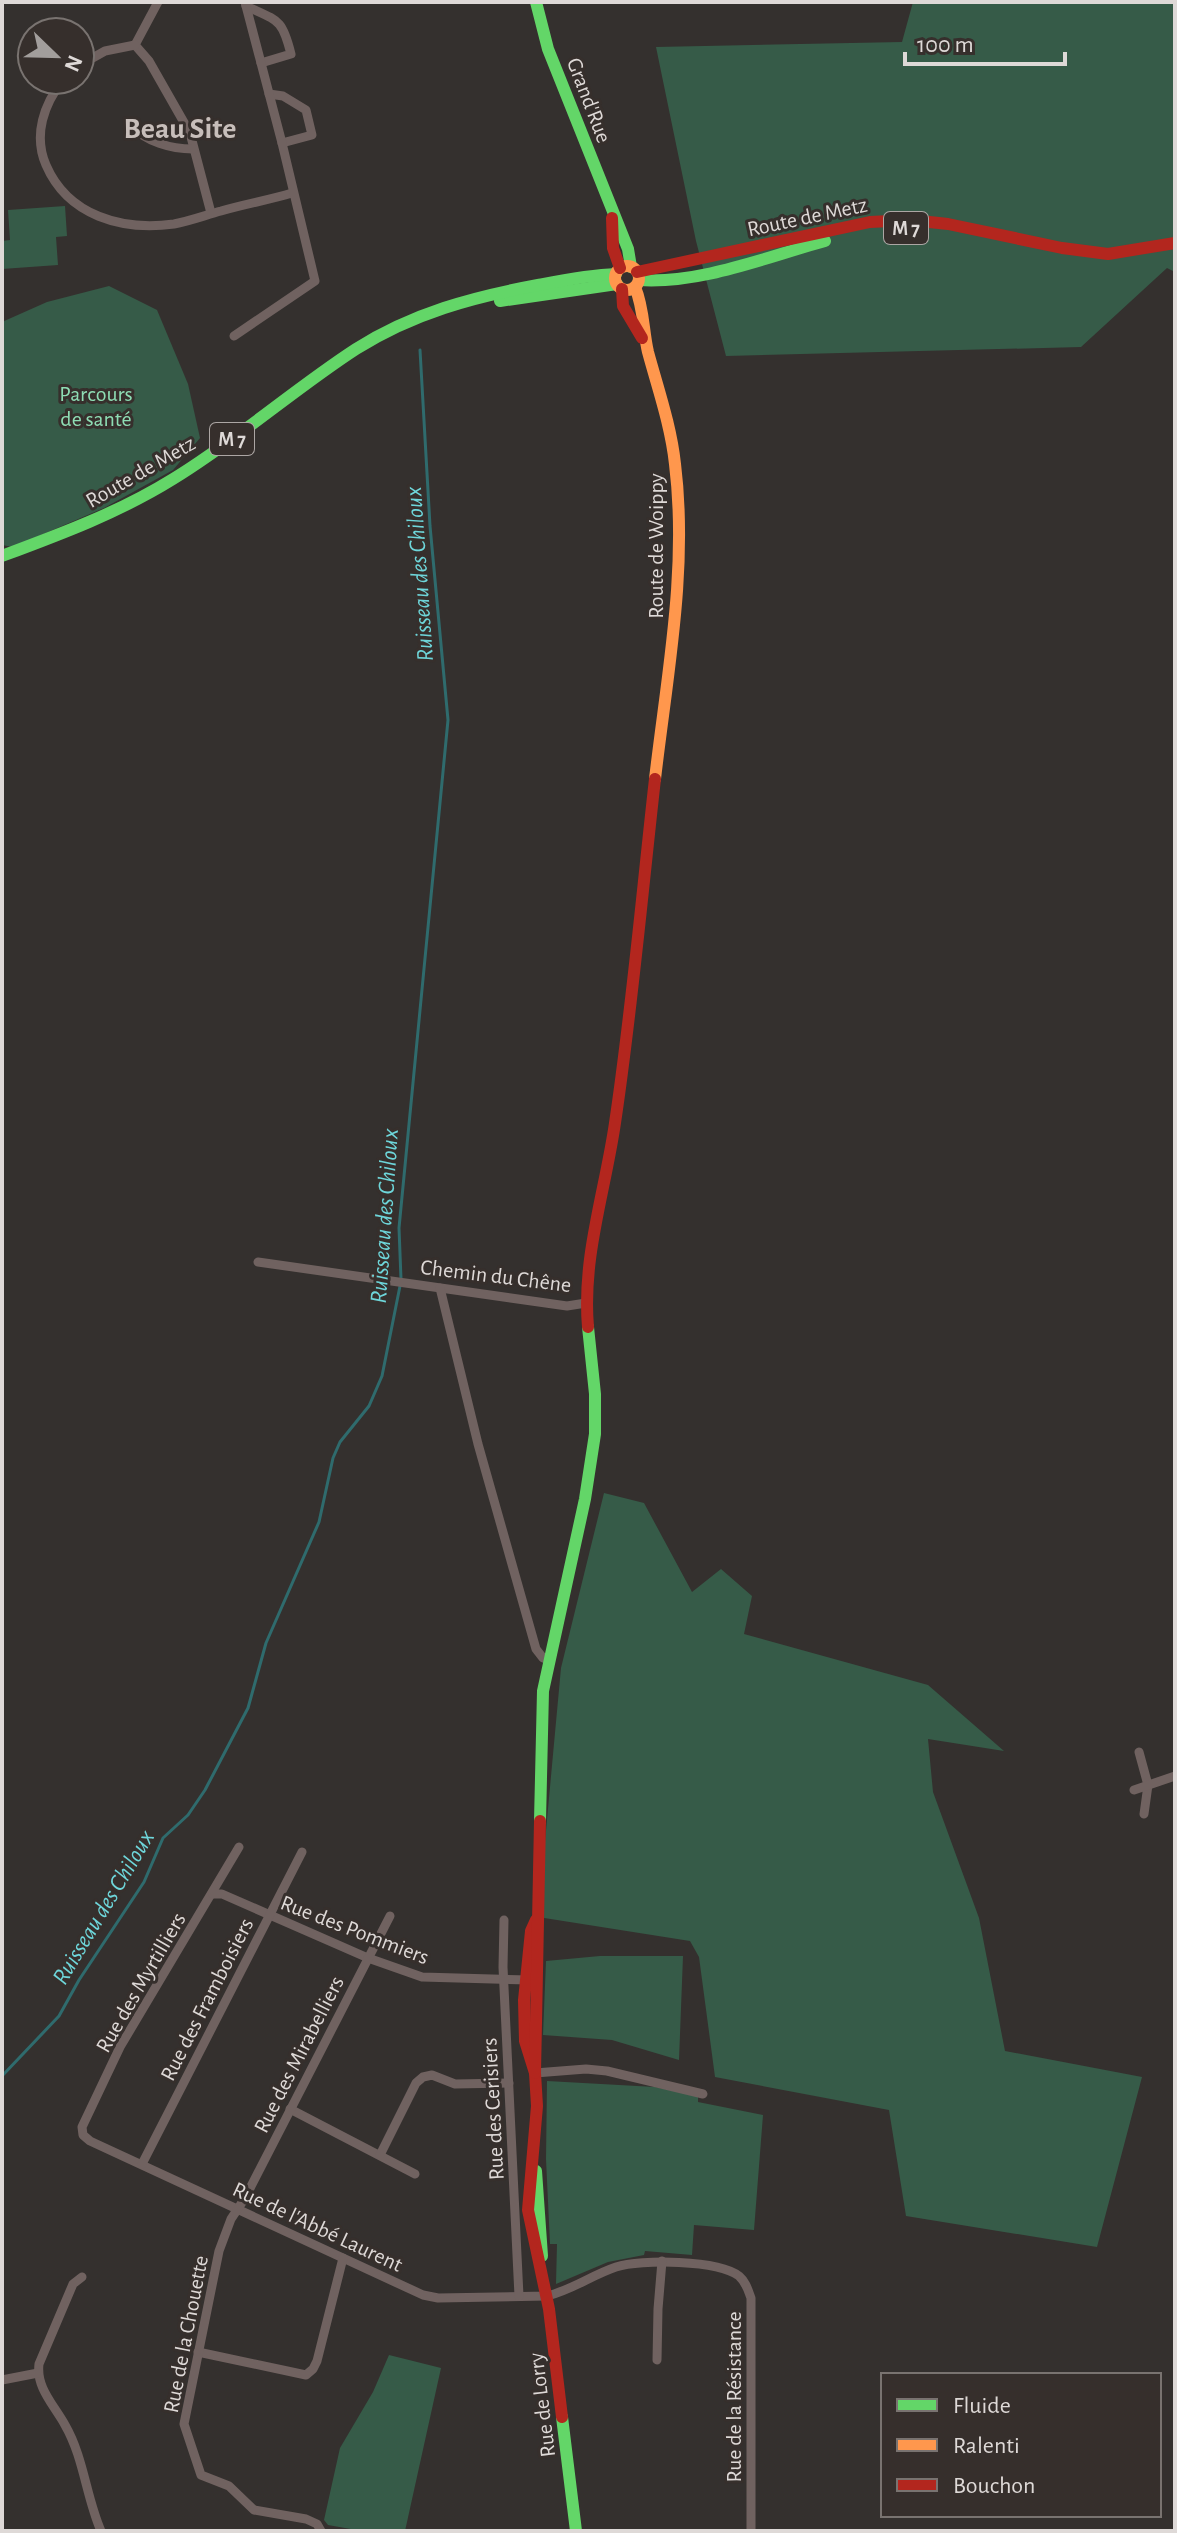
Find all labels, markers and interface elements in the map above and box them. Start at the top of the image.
north arrow [16,16,96,96]
scale bar [905,16,1065,66]
text: 100 m [917,33,974,57]
text: N [60,52,87,75]
street label: Grand'Rue [563,55,615,146]
district label: Beau Site [124,114,236,144]
street label: Route de Metz [745,194,869,240]
road number: M 7 [884,212,928,244]
park label: Parcours de santé [59,383,133,430]
road number: M 7 [210,423,254,455]
street label: Route de Metz [82,432,199,512]
street label: Route de Woippy [645,473,667,619]
water label: Ruisseau des Chiloux [402,485,438,662]
water label: Ruisseau des Chiloux [367,1127,403,1304]
street label: Chemin du Chêne [419,1256,573,1296]
water label: Ruisseau des Chiloux [48,1826,160,1989]
street label: Rue des Pommiers [277,1892,432,1968]
street label: Rue des Myrtilliers [92,1909,190,2056]
street label: Rue des Framboisiers [156,1914,257,2084]
street label: Rue des Mirabelliers [250,1972,348,2136]
street label: Rue des Cerisiers [478,2037,508,2181]
street label: Rue de l'Abbé Laurent [229,2178,406,2276]
street label: Rue de la Chouette [160,2254,212,2415]
street label: Rue de la Résistance [723,2311,745,2483]
street label: Rue de Lorry [525,2351,559,2458]
legend [881,2373,1161,2517]
text: Fluide [953,2394,1011,2418]
text: Ralenti [953,2434,1020,2458]
text: Bouchon [953,2474,1035,2498]

